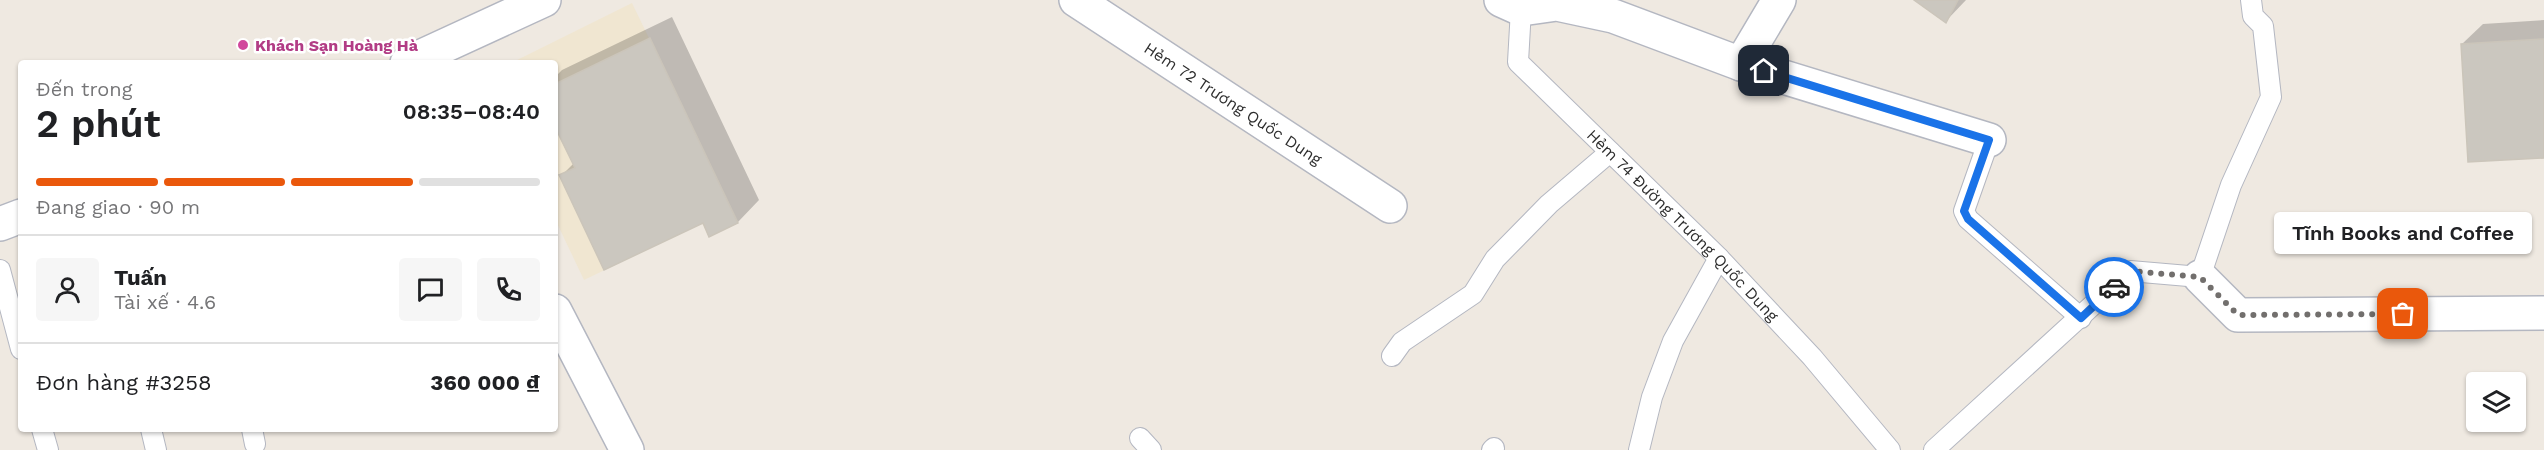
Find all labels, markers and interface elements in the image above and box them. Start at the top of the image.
place label: Khách Sạn Hoàng Hà [255,36,419,55]
marker: Khách Sạn Hoàng Hà [236,38,250,52]
street label: Hẻm 72 Trương Quốc Dung [1141,38,1326,169]
pin [1738,45,1789,96]
icon: home [1747,54,1780,87]
text: Đến trong [36,77,132,101]
text: 08:35–08:40 [403,99,540,124]
text: 2 phút [36,101,160,146]
street label: Hẻm 74 Đường Trương Quốc Dung [1583,125,1783,325]
text: Đang giao · 90 m [36,195,200,219]
callout: Tĩnh Books and Coffee [2274,212,2532,254]
text: Tĩnh Books and Coffee [2292,221,2514,245]
courier [2084,257,2144,317]
button: person [36,258,99,321]
button: chat [399,258,462,321]
button: phone [477,258,540,321]
text: Tuấn [114,265,167,290]
icon: car [2098,271,2131,304]
pin [2377,288,2428,339]
text: Tài xế · 4.6 [114,290,216,314]
icon: bag [2386,297,2419,330]
text: Đơn hàng #3258 [36,370,212,395]
text: 360 000 ₫ [430,370,540,395]
map controls [2466,372,2526,432]
button: layers [2466,372,2526,432]

